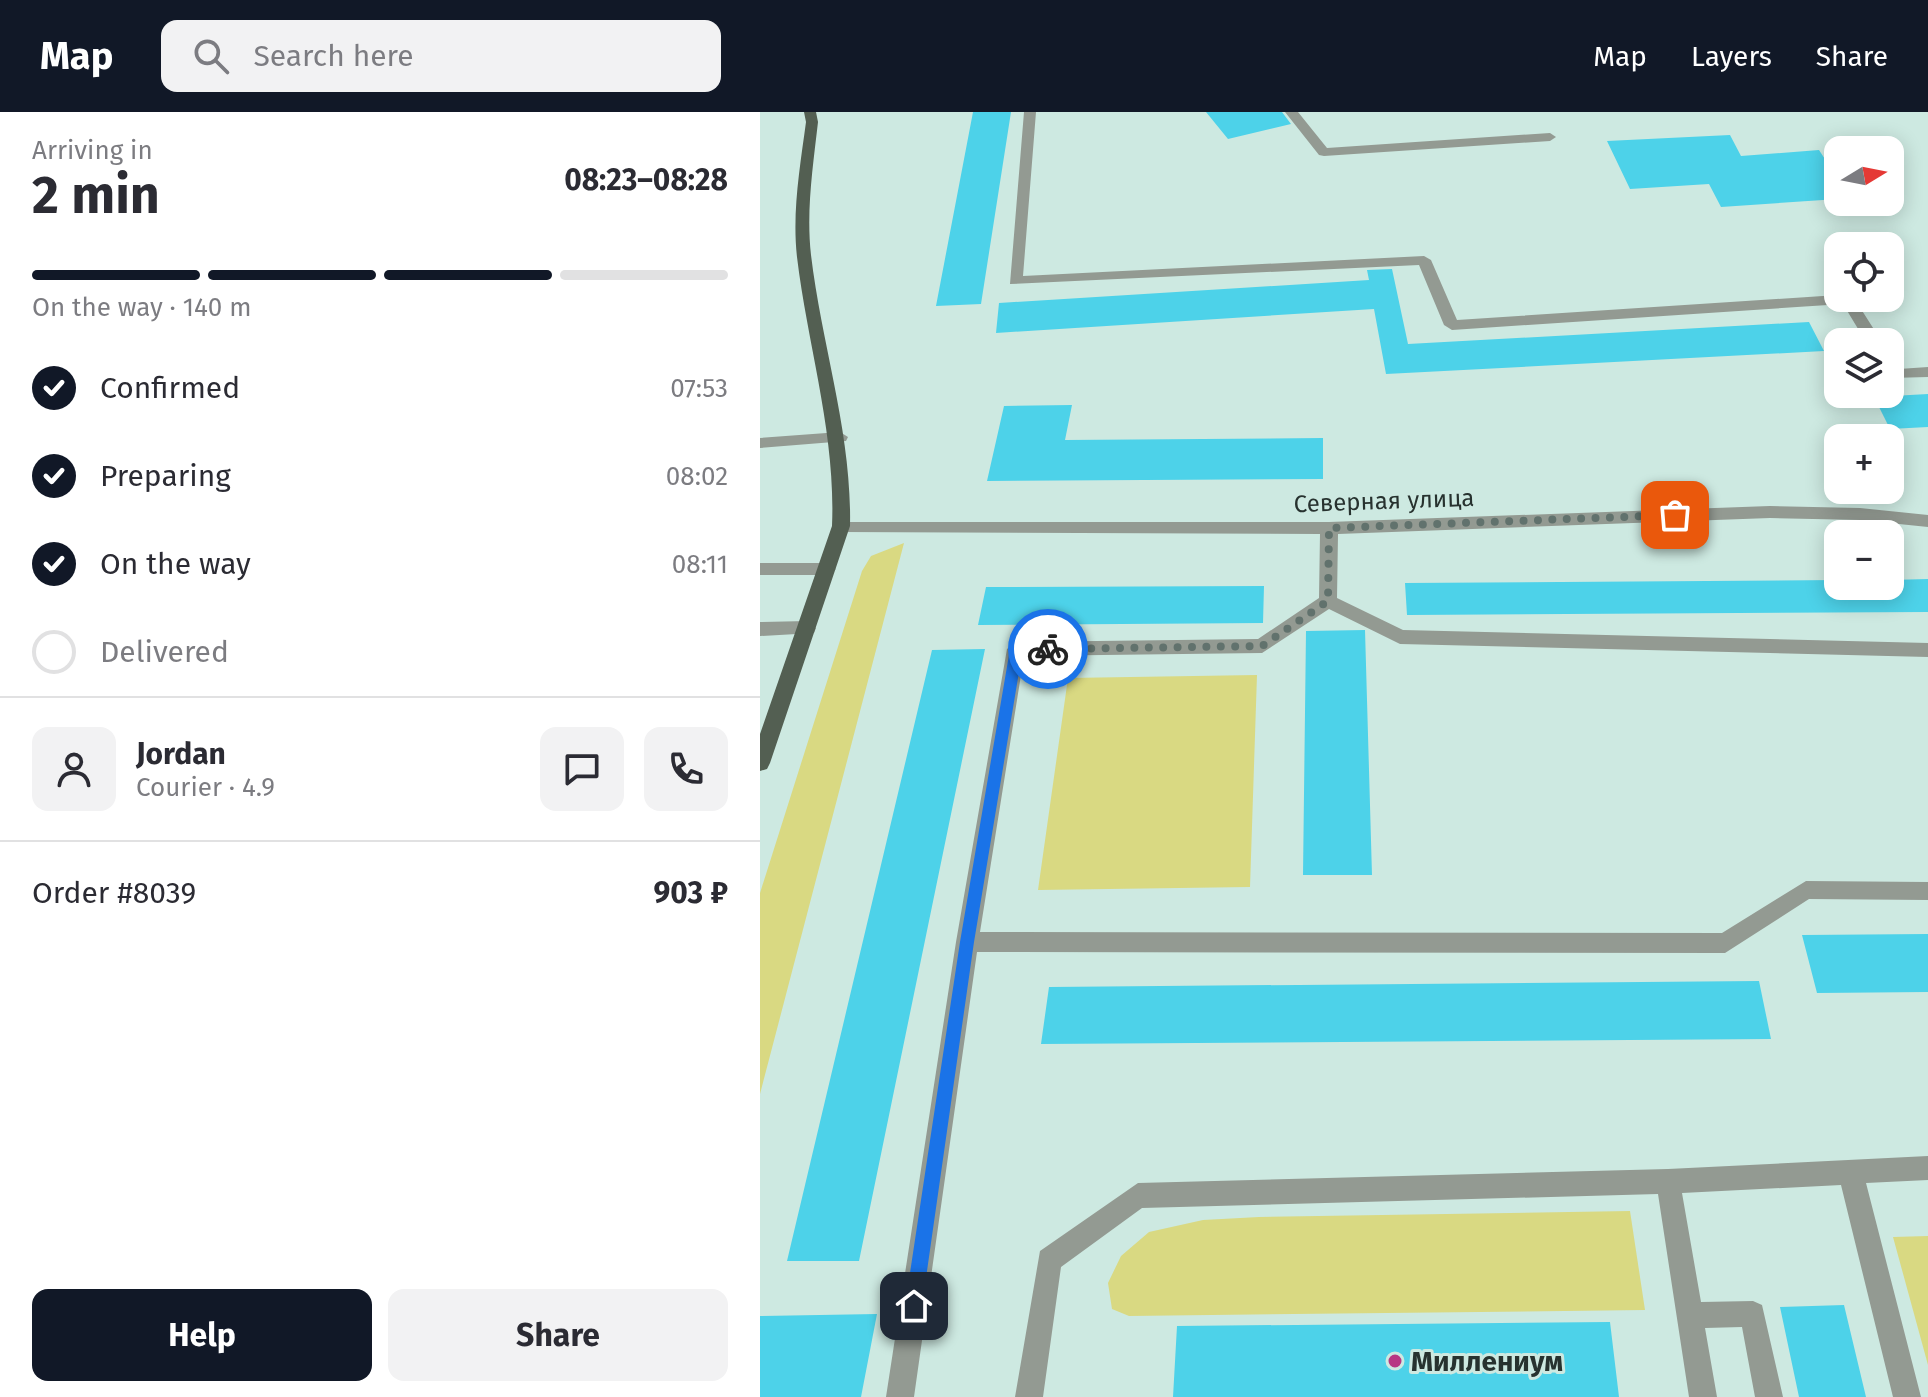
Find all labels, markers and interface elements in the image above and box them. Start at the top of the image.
search box [161,20,721,92]
text: Map [40,33,113,79]
icon: search [189,34,233,78]
text: Search here [253,38,414,74]
text: Map [1593,40,1647,73]
text: Layers [1691,40,1772,73]
text: Share [1816,40,1888,73]
text: Arriving in [32,135,153,166]
north arrow [1824,136,1904,216]
map controls [1824,136,1904,600]
text: 08:23–08:28 [564,162,728,198]
text: 2 min [32,164,160,227]
button: locate [1824,232,1904,312]
text: On the way · 140 m [32,292,251,323]
button: layers [1824,328,1904,408]
icon: check [32,366,76,410]
text: Confirmed [100,370,240,406]
text: 07:53 [670,373,728,404]
button: + [1824,424,1904,504]
icon: check [32,454,76,498]
text: Preparing [100,458,231,494]
text: 08:02 [666,461,728,492]
pin [1641,481,1709,549]
street label: Северная улица [1293,484,1475,518]
icon: bag [1653,493,1697,537]
button: − [1824,520,1904,600]
icon: check [32,542,76,586]
text: On the way [100,546,251,582]
text: 08:11 [672,549,728,580]
courier [1008,609,1088,689]
icon: bike [1026,627,1070,671]
text: Delivered [100,634,229,670]
button: person [32,727,116,811]
button: chat [540,727,624,811]
button: phone [644,727,728,811]
text: Jordan [136,736,226,772]
text: Courier · 4.9 [136,772,275,803]
text: Order #8039 [32,875,196,911]
text: 903 ₽ [653,875,728,911]
pin [880,1272,948,1340]
icon: home [892,1284,936,1328]
button: Help [32,1289,372,1381]
button: Share [388,1289,728,1381]
place label: Миллениум [1411,1345,1563,1378]
marker: Миллениум [1386,1352,1404,1370]

